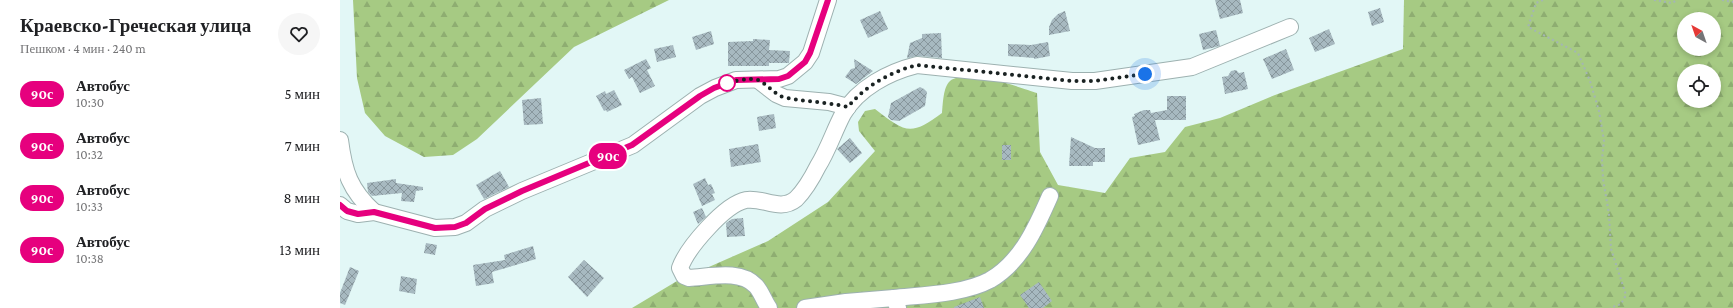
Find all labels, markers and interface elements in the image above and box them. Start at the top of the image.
north arrow [1677,12,1721,56]
map controls [1677,12,1721,108]
button: heart [278,13,320,55]
text: Краевско-Греческая улица [20,15,251,36]
text: Пешком · 4 мин · 240 m [20,41,146,56]
your location [1135,64,1155,84]
button: locate [1677,64,1721,108]
unlabelled marker [718,74,736,92]
text: Автобус [76,78,130,94]
text: 90с [31,86,53,102]
text: 5 мин [285,86,320,102]
text: 10:30 [76,95,104,110]
text: Автобус [76,130,130,146]
text: 90с [31,138,53,154]
text: 7 мин [285,138,320,154]
line badge: 90с [585,143,631,169]
text: 10:32 [76,147,103,162]
text: 90с [597,148,619,164]
text: Автобус [76,182,130,198]
text: 90с [31,190,53,206]
text: 8 мин [284,190,320,206]
text: 10:33 [76,199,103,214]
text: Автобус [76,234,130,250]
text: 90с [31,242,53,258]
text: 13 мин [280,242,320,258]
text: 10:38 [76,251,104,266]

